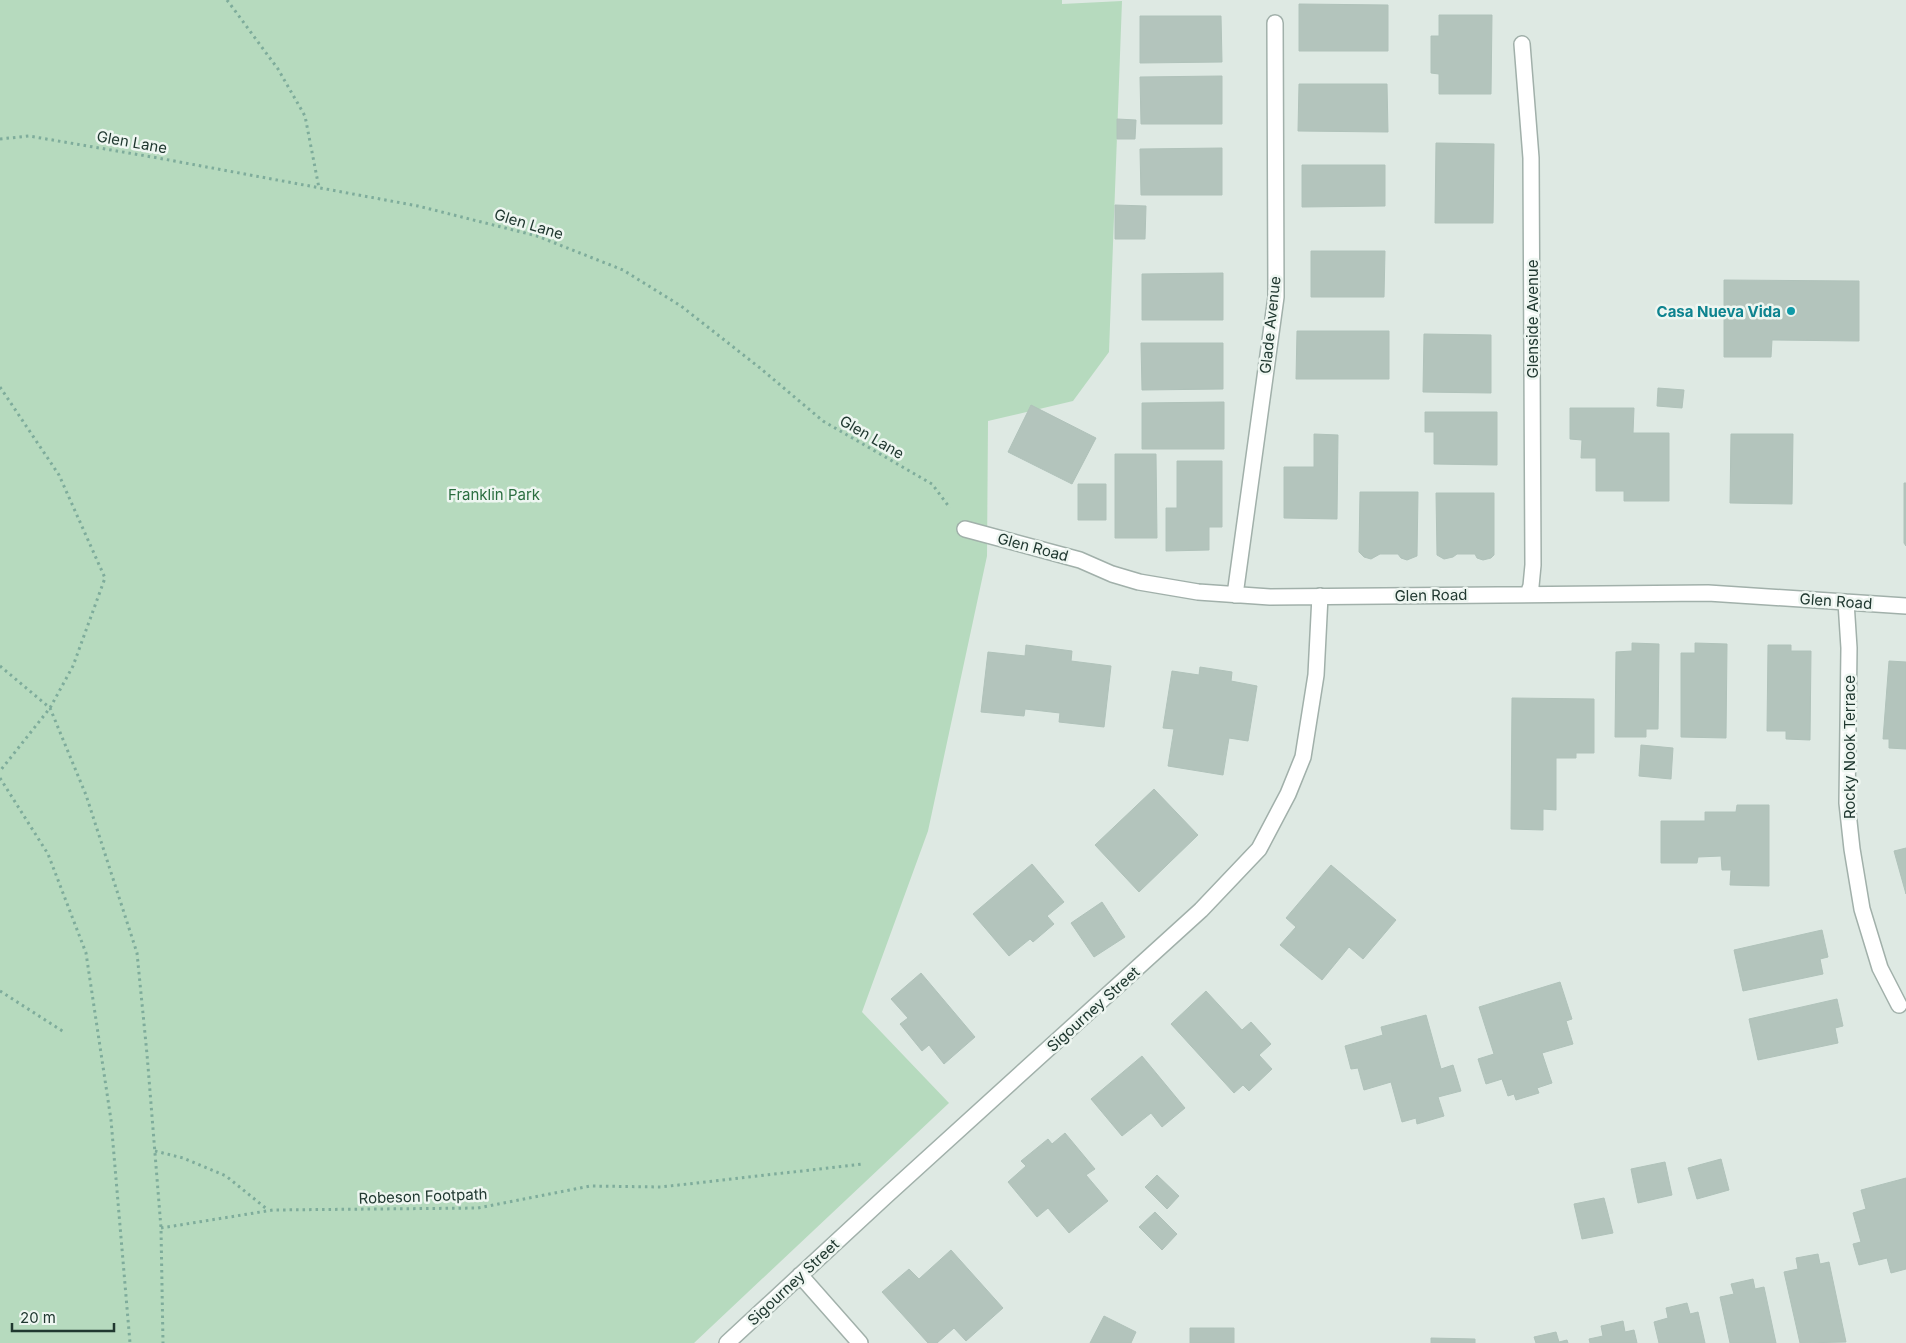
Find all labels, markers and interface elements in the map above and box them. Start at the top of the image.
street label: Glen Lane [95,126,169,158]
street label: Glen Lane [492,205,566,243]
street label: Glenside Avenue [1523,260,1542,378]
street label: Glade Avenue [1255,275,1285,375]
place label: Casa Nueva Vida [1657,302,1781,321]
marker: Casa Nueva Vida [1785,305,1797,317]
street label: Glen Lane [836,411,908,463]
park label: Franklin Park [448,485,541,504]
street label: Glen Road [995,528,1071,566]
street label: Glen Road [1394,585,1468,605]
street label: Glen Road [1799,589,1873,613]
street label: Rocky Nook Terrace [1840,675,1859,819]
street label: Sigourney Street [1043,962,1143,1056]
street label: Robeson Footpath [358,1184,488,1208]
street label: Sigourney Street [743,1235,843,1329]
scale bar [12,1300,115,1332]
text: 20 m [20,1308,56,1327]

